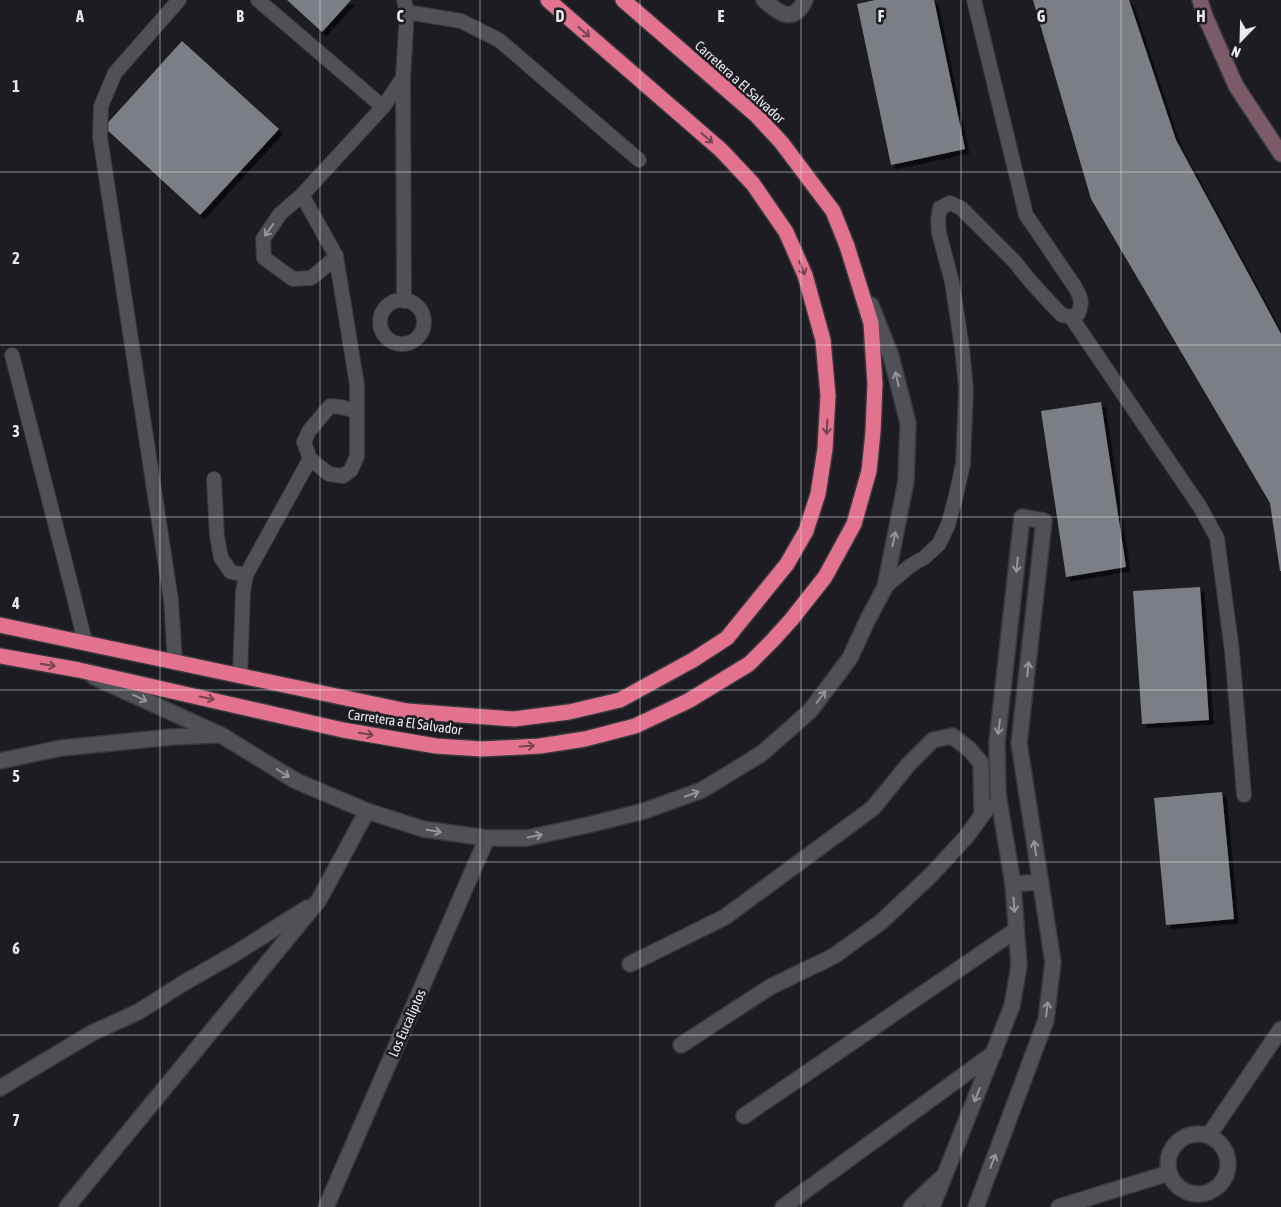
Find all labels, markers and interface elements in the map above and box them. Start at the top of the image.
text: A [75,7,84,25]
text: B [236,7,244,25]
text: C [396,7,404,25]
text: D [556,7,565,25]
text: E [718,7,725,25]
text: F [878,7,885,25]
text: G [1037,7,1046,25]
text: H [1196,7,1206,25]
north arrow [1216,15,1266,65]
one-way arrow [578,26,591,38]
street label: Carretera a El Salvador [692,37,789,127]
text: N [1229,43,1243,61]
text: 1 [12,77,20,95]
one-way arrow [701,132,714,144]
one-way arrow [264,223,274,237]
text: 2 [12,249,20,267]
one-way arrow [797,260,807,275]
one-way arrow [892,372,901,388]
one-way arrow [822,419,831,435]
text: 3 [12,422,20,440]
one-way arrow [890,531,899,547]
one-way arrow [1012,557,1022,573]
text: 4 [11,594,20,612]
one-way arrow [40,660,56,670]
one-way arrow [1023,662,1033,678]
one-way arrow [815,691,826,704]
one-way arrow [132,693,147,703]
one-way arrow [199,694,215,703]
street label: Carretera a El Salvador [347,706,464,738]
one-way arrow [993,718,1003,734]
one-way arrow [357,729,373,739]
one-way arrow [519,742,535,751]
text: 5 [12,767,20,785]
one-way arrow [276,769,290,779]
one-way arrow [684,789,699,798]
one-way arrow [426,826,442,836]
one-way arrow [527,831,543,840]
one-way arrow [1030,840,1040,856]
one-way arrow [1009,897,1019,913]
text: 6 [12,939,20,957]
street label: Los Eucaliptos [385,987,429,1059]
one-way arrow [1042,1001,1052,1017]
one-way arrow [971,1087,981,1102]
text: 7 [12,1111,20,1129]
one-way arrow [989,1154,998,1170]

